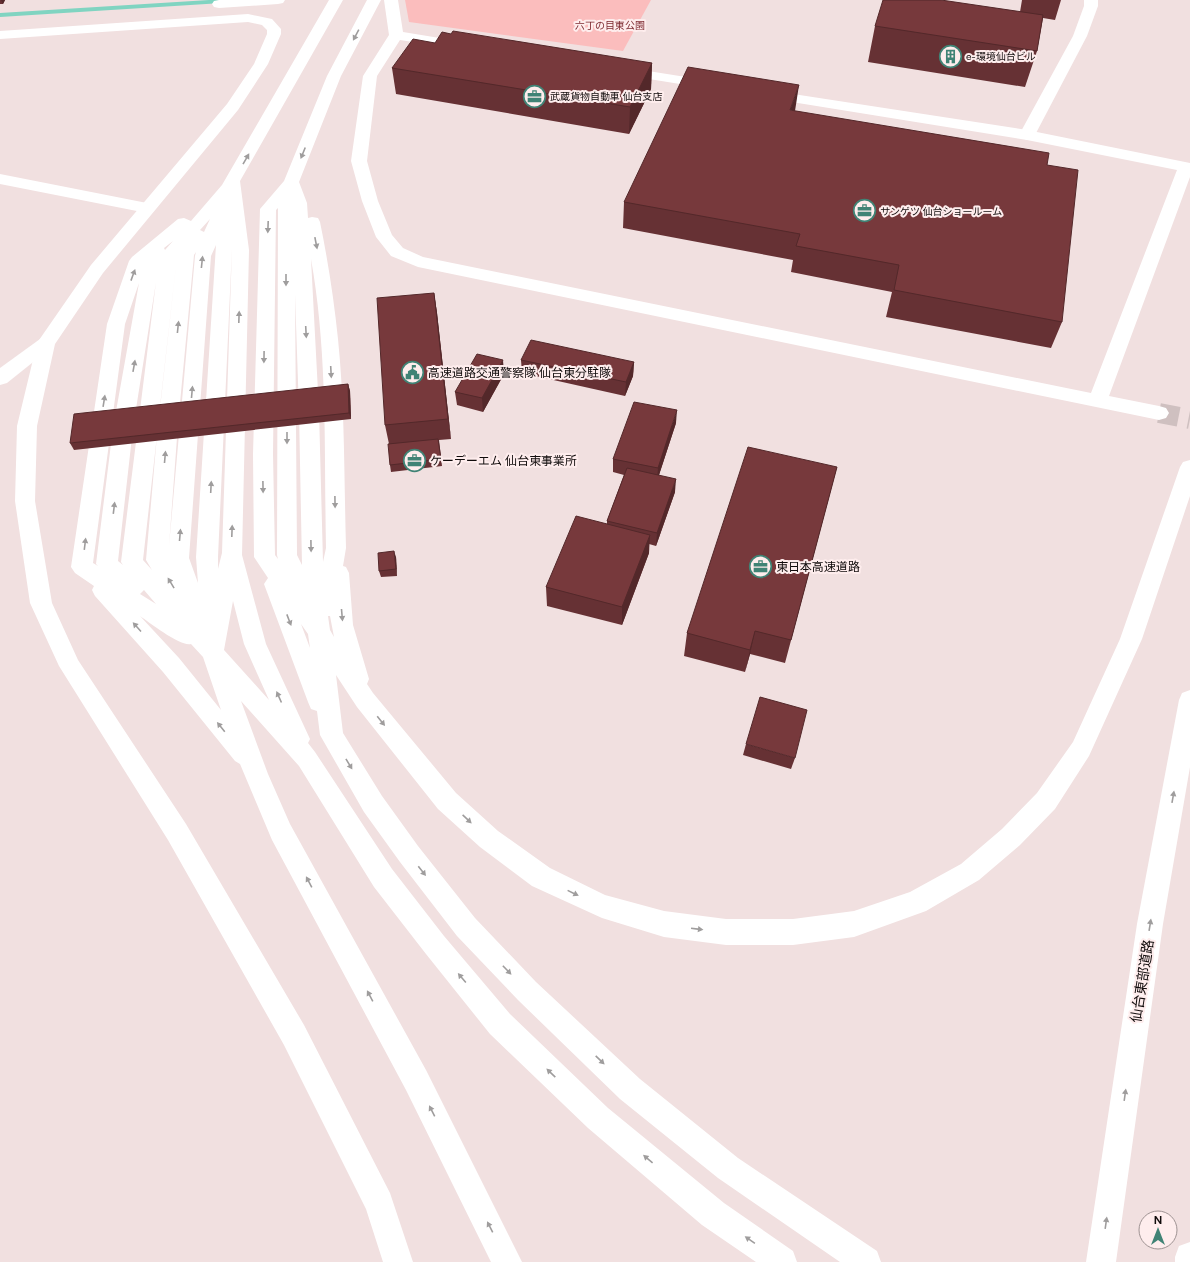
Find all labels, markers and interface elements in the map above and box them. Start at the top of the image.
park label: 六丁の目東公園 [575,19,645,32]
one-way arrow [353,29,359,40]
building icon: e-環境仙台ビル [937,43,963,69]
place label: e-環境仙台ビル [966,50,1036,63]
office icon: 武蔵貨物自動車 仙台支店 [521,83,547,109]
place label: 武蔵貨物自動車 仙台支店 [550,90,662,103]
one-way arrow [300,148,306,160]
one-way arrow [242,153,249,165]
office icon: サンゲツ 仙台ショールーム [852,198,878,224]
place label: サンゲツ 仙台ショールーム [880,205,1002,218]
one-way arrow [264,221,271,233]
one-way arrow [313,237,319,249]
one-way arrow [199,256,206,268]
one-way arrow [131,268,137,280]
one-way arrow [283,274,289,287]
one-way arrow [236,311,243,323]
one-way arrow [175,321,181,333]
one-way arrow [303,326,309,339]
one-way arrow [261,351,267,364]
one-way arrow [131,360,137,372]
public building icon: 高速道路交通警察隊 仙台東分駐隊 [400,360,426,386]
one-way arrow [328,366,334,379]
place label: 高速道路交通警察隊 仙台東分駐隊 [428,366,611,380]
one-way arrow [188,386,195,398]
one-way arrow [101,395,107,407]
one-way arrow [284,432,290,445]
office icon: ケーデーエム 仙台東事業所 [401,448,427,474]
one-way arrow [162,451,169,463]
place label: ケーデーエム 仙台東事業所 [430,454,577,468]
one-way arrow [208,481,215,493]
one-way arrow [260,481,267,493]
one-way arrow [332,496,338,509]
one-way arrow [111,502,117,514]
one-way arrow [229,525,236,537]
one-way arrow [176,529,183,541]
one-way arrow [82,538,88,550]
one-way arrow [308,540,315,552]
office icon: 東日本高速道路 [748,554,774,580]
place label: 東日本高速道路 [776,560,860,574]
one-way arrow [167,577,174,588]
one-way arrow [338,609,345,621]
one-way arrow [286,614,292,626]
one-way arrow [132,622,142,632]
one-way arrow [276,691,282,703]
one-way arrow [377,716,386,727]
one-way arrow [216,721,225,732]
one-way arrow [345,759,353,769]
one-way arrow [1170,790,1176,803]
one-way arrow [462,814,472,824]
one-way arrow [418,865,427,876]
one-way arrow [305,876,312,888]
one-way arrow [567,890,579,896]
one-way arrow [1148,919,1154,931]
one-way arrow [691,926,703,932]
street label: 仙台東部道路 [1128,938,1157,1024]
one-way arrow [502,964,511,975]
one-way arrow [458,973,467,983]
one-way arrow [367,990,374,1002]
one-way arrow [595,1055,605,1065]
one-way arrow [546,1068,556,1077]
one-way arrow [1122,1089,1128,1101]
one-way arrow [428,1105,435,1117]
one-way arrow [642,1155,653,1164]
north arrow [1138,1210,1178,1250]
text: N [1154,1214,1162,1227]
one-way arrow [1103,1217,1109,1229]
one-way arrow [487,1221,494,1233]
one-way arrow [745,1236,755,1244]

